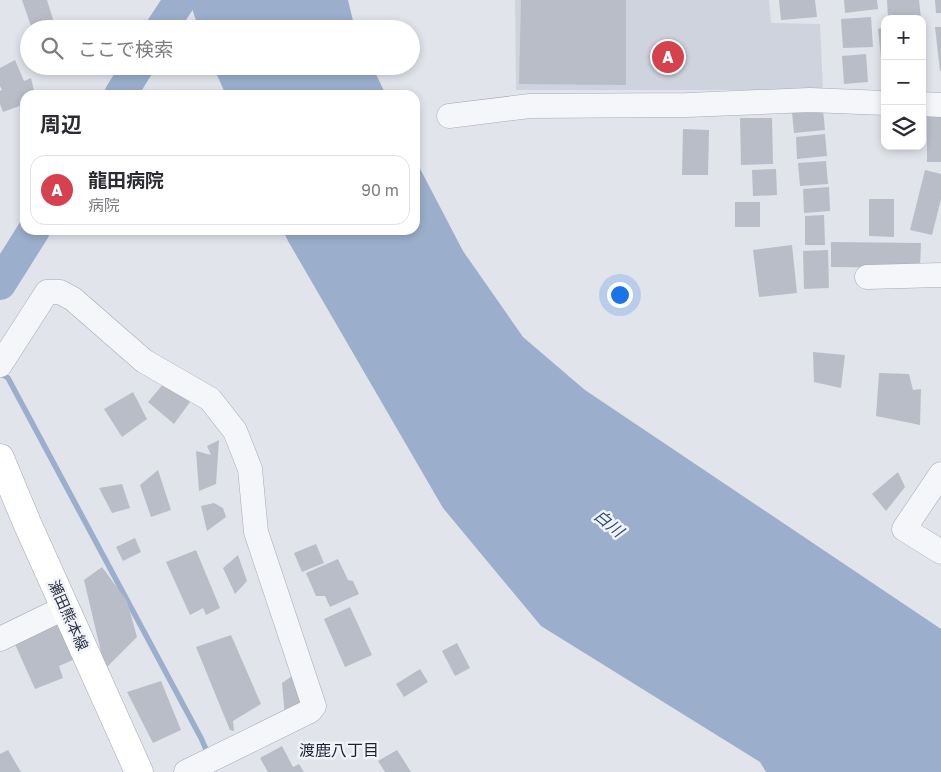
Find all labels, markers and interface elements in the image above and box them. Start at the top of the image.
map controls [881,15,926,150]
button: + [881,15,926,60]
search box [20,20,420,75]
icon: search [38,34,66,62]
text: ここで検索 [78,37,173,60]
pin: A [652,38,684,76]
button: − [881,60,926,105]
button: layers [881,105,926,150]
text: 周辺 [40,111,82,137]
text: 龍田病院 [88,168,164,191]
text: A [51,180,63,200]
text: 90 m [361,180,399,200]
text: 病院 [88,195,120,215]
your location [607,282,633,308]
water label: 白川 [590,505,629,542]
street label: 瀬田熊本線 [46,577,92,653]
district label: 渡鹿八丁目 [299,740,379,760]

